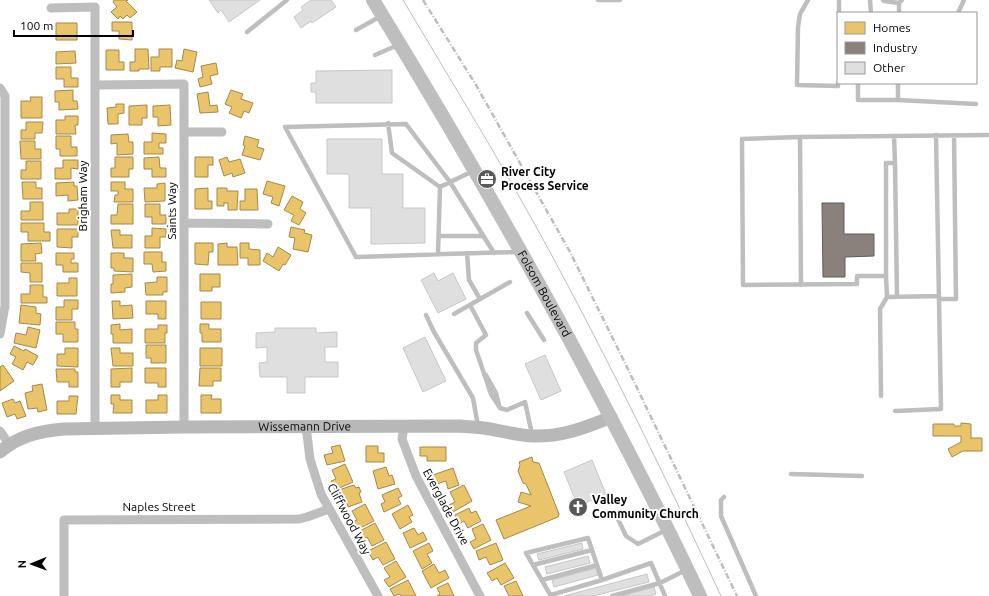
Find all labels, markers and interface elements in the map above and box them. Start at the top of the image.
scale bar [14,12,133,38]
legend [837,12,977,84]
text: 100 m [20,19,53,32]
text: Homes [873,21,911,34]
text: Industry [873,41,918,54]
text: Other [873,61,906,74]
street label: Brigham Way [76,160,89,231]
place label: River City Process Service [501,165,589,192]
office icon: River City Process Service [476,168,498,190]
street label: Saints Way [165,182,178,240]
street label: Folsom Boulevard [515,248,574,339]
street label: Wissemann Drive [258,419,351,433]
street label: Everglade Drive [421,466,472,547]
street label: Cliffwood Way [325,481,374,557]
place label: Valley Community Church [592,493,699,520]
church icon: Valley Community Church [567,496,589,518]
street label: Naples Street [123,500,196,513]
north arrow [12,544,52,584]
text: N [16,560,28,568]

